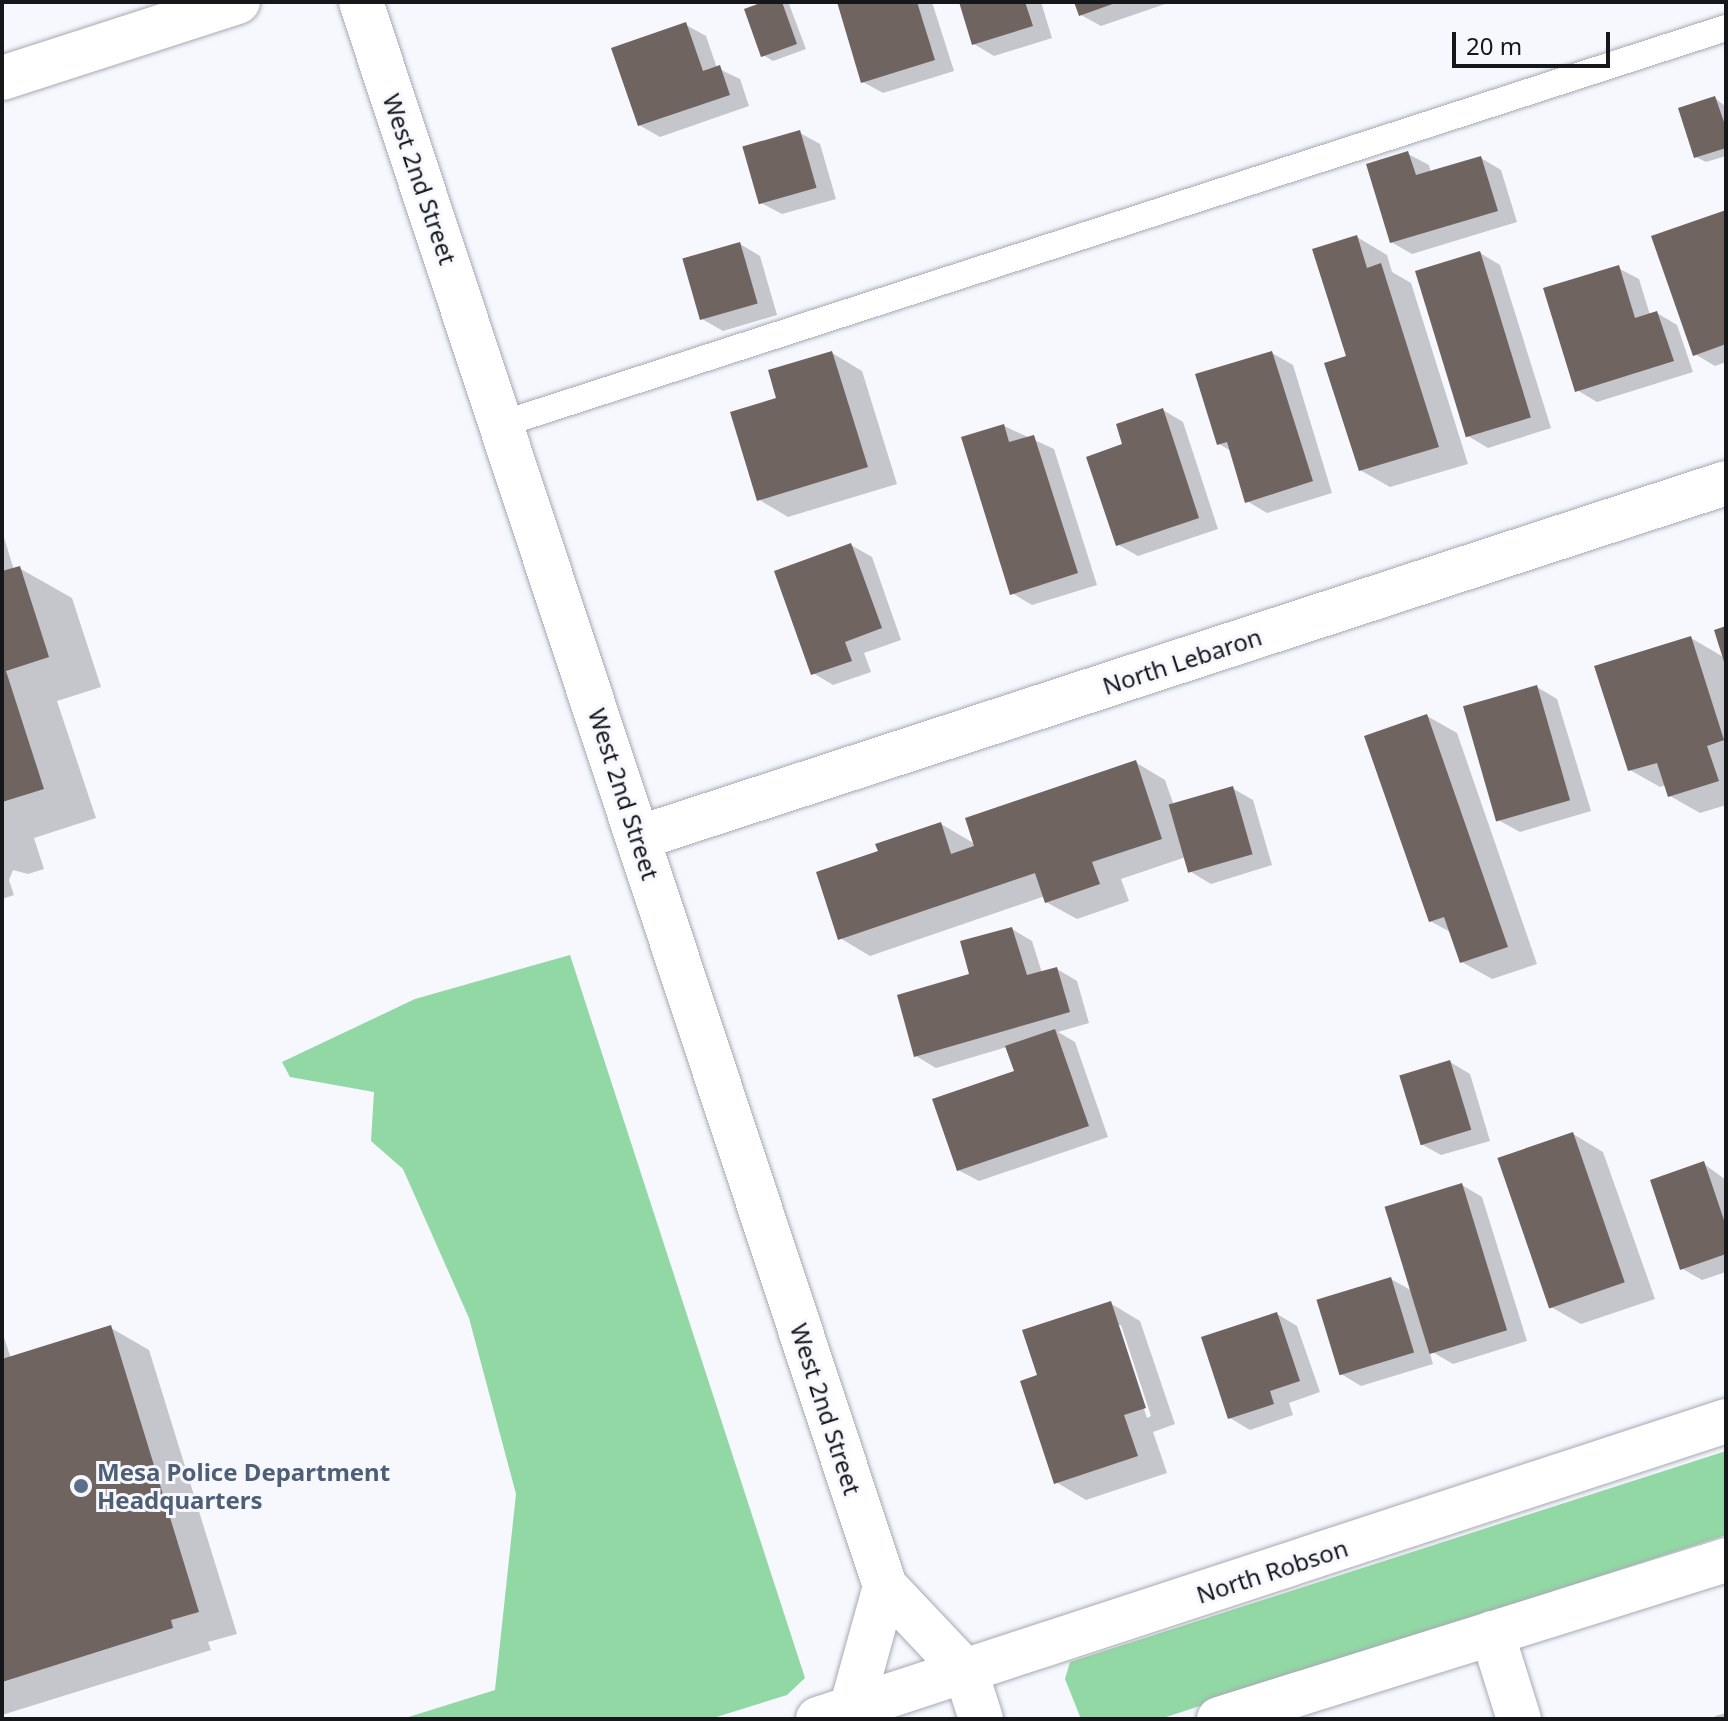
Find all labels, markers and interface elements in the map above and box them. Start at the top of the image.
scale bar [1456,16,1614,66]
text: 20 m [1466,29,1522,62]
street label: West 2nd Street [377,90,463,268]
street label: North Lebaron [1099,622,1265,700]
street label: West 2nd Street [583,705,665,883]
street label: West 2nd Street [785,1320,867,1498]
place label: Mesa Police Department Headquarters [97,1458,390,1514]
marker: Mesa Police Department Headquarters [72,1477,90,1495]
street label: North Robson [1193,1533,1351,1609]

